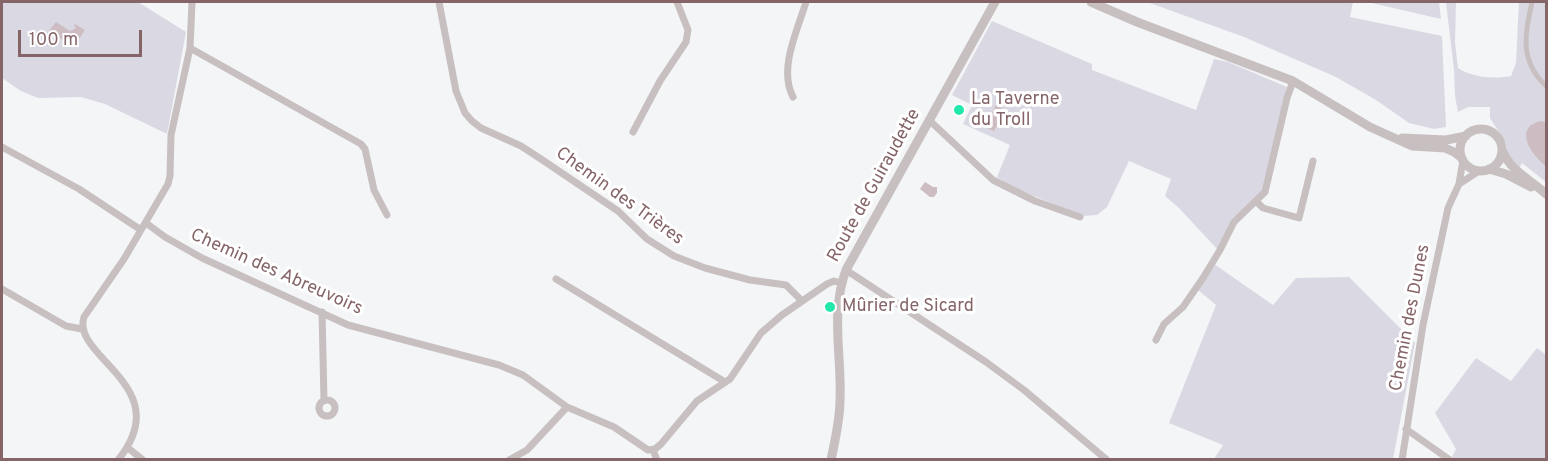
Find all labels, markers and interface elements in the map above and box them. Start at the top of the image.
scale bar [21,18,146,56]
text: 100 m [29,29,78,52]
place label: La Taverne du Troll [971,89,1060,132]
marker: La Taverne du Troll [952,103,966,117]
street label: Route de Guiraudette [824,106,926,266]
street label: Chemin des Trières [551,143,687,251]
street label: Chemin des Abreuvoirs [187,225,365,321]
street label: Chemin des Dunes [1386,243,1436,393]
place label: Mûrier de Sicard [842,296,974,318]
marker: Mûrier de Sicard [823,300,837,314]

